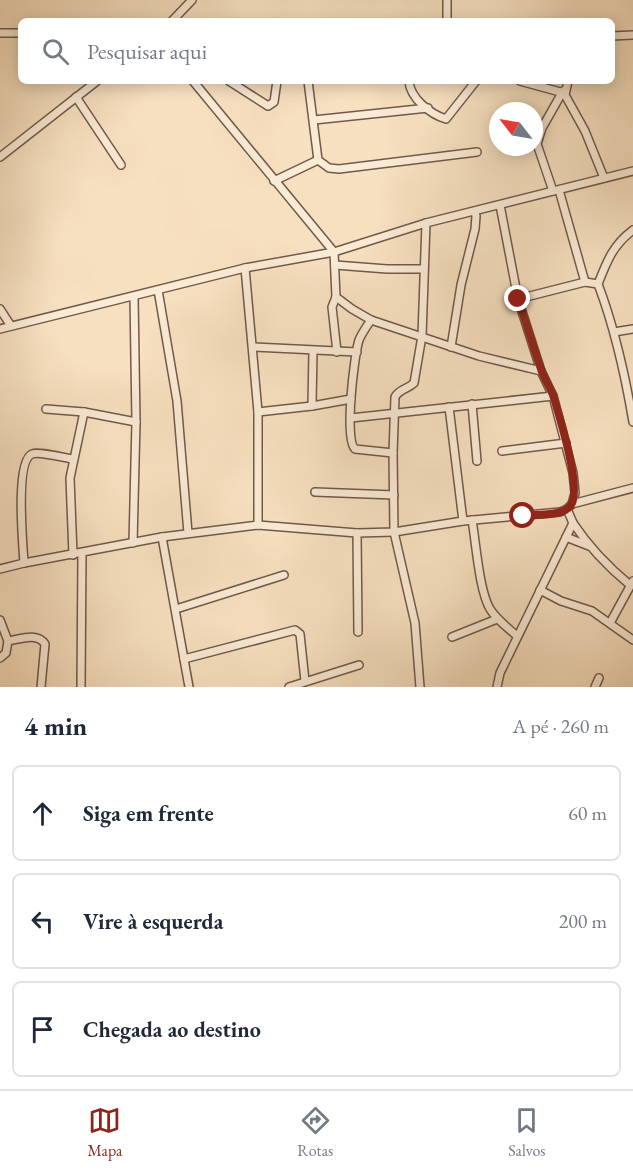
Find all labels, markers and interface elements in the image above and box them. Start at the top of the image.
search box [18,18,615,84]
icon: search [39,35,72,68]
text: Pesquisar aqui [87,37,207,66]
north arrow [489,102,543,156]
route end [504,285,530,311]
route start [509,502,535,528]
text: 4 min [24,709,87,743]
text: A pé · 260 m [513,713,609,739]
icon: ahead [26,797,59,830]
text: Siga em frente [83,799,214,828]
text: 60 m [568,800,607,826]
icon: left [26,905,59,938]
text: Vire à esquerda [83,907,223,936]
text: 200 m [559,908,607,934]
icon: arrive [26,1013,59,1046]
text: Chegada ao destino [83,1015,261,1044]
tab: Mapa [87,1104,122,1161]
tab: Rotas [297,1104,333,1161]
tab: Salvos [508,1104,546,1161]

